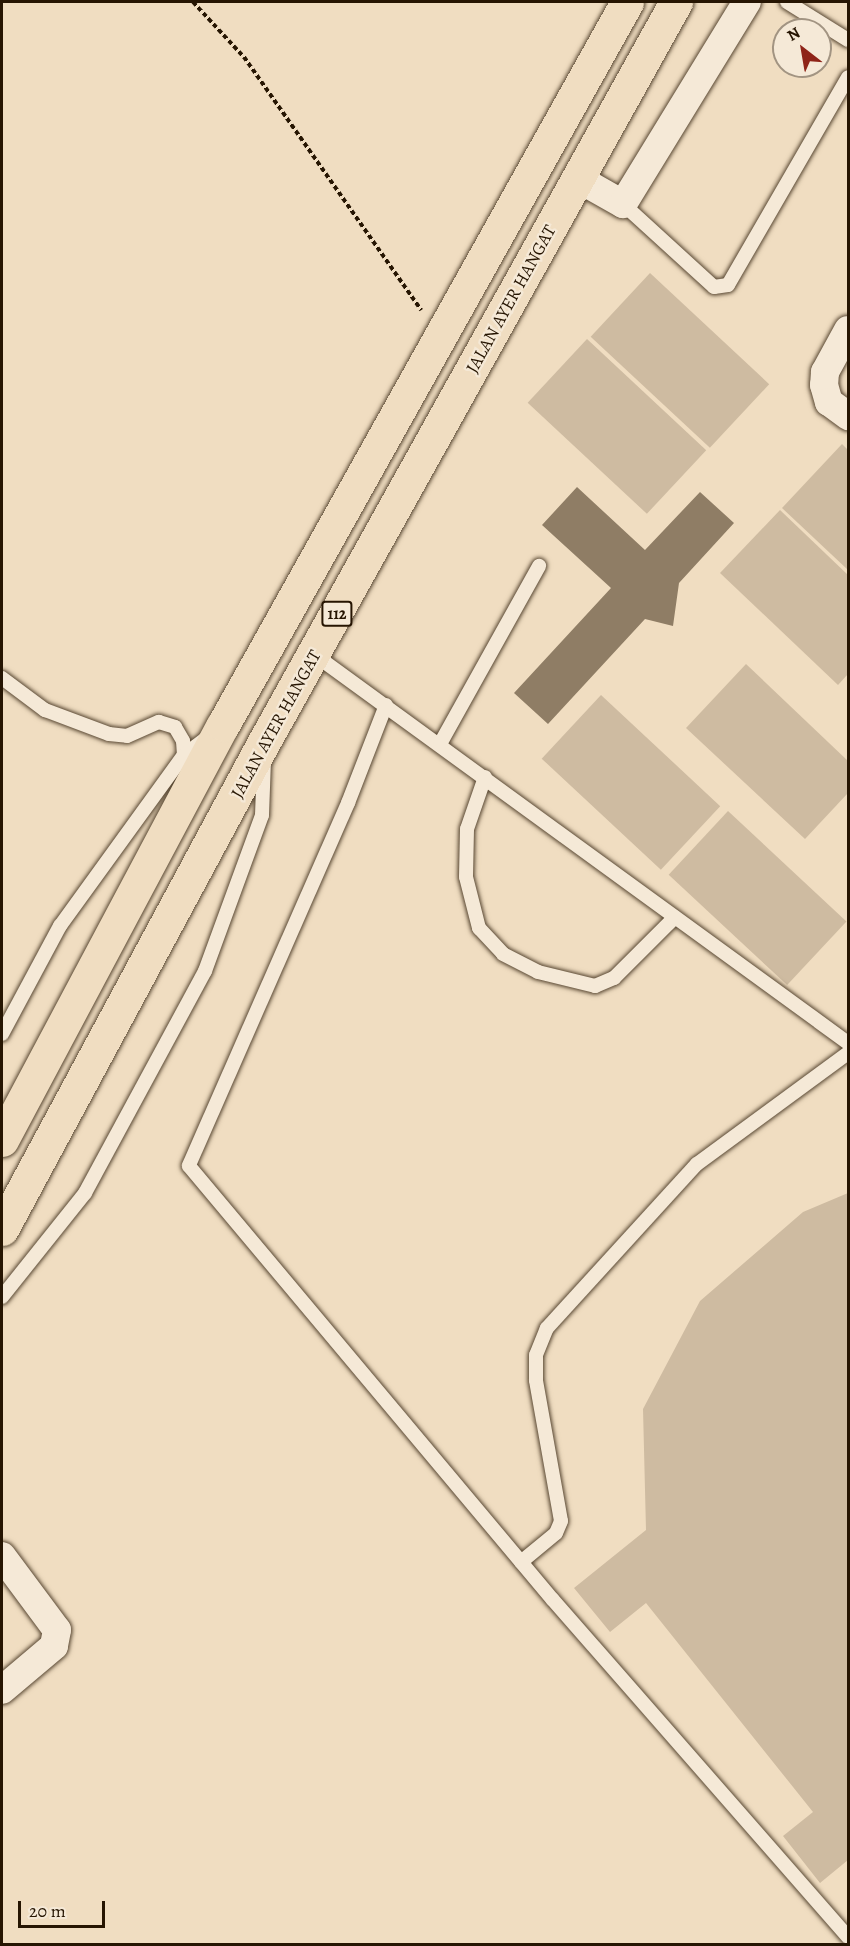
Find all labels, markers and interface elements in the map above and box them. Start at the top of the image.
north arrow [772,18,832,78]
text: N [783,22,804,47]
street label: JALAN AYER HANGAT [461,221,561,377]
road number: 112 [320,601,354,627]
street label: JALAN AYER HANGAT [226,646,326,802]
scale bar [21,1889,108,1927]
text: 20 m [29,1899,66,1923]

